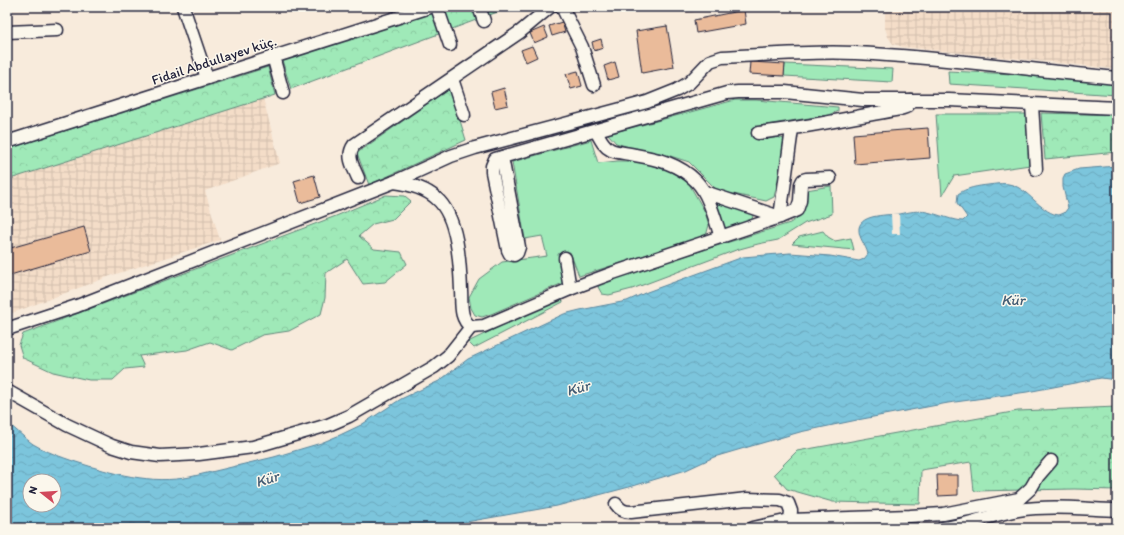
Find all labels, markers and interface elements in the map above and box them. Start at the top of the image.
street label: Fidail Abdullayev küç. [149,32,279,89]
water label: Kür [1001,291,1027,309]
water label: Kür [564,376,594,400]
water label: Kür [253,466,283,491]
north arrow [22,473,62,513]
text: N [26,485,40,496]

